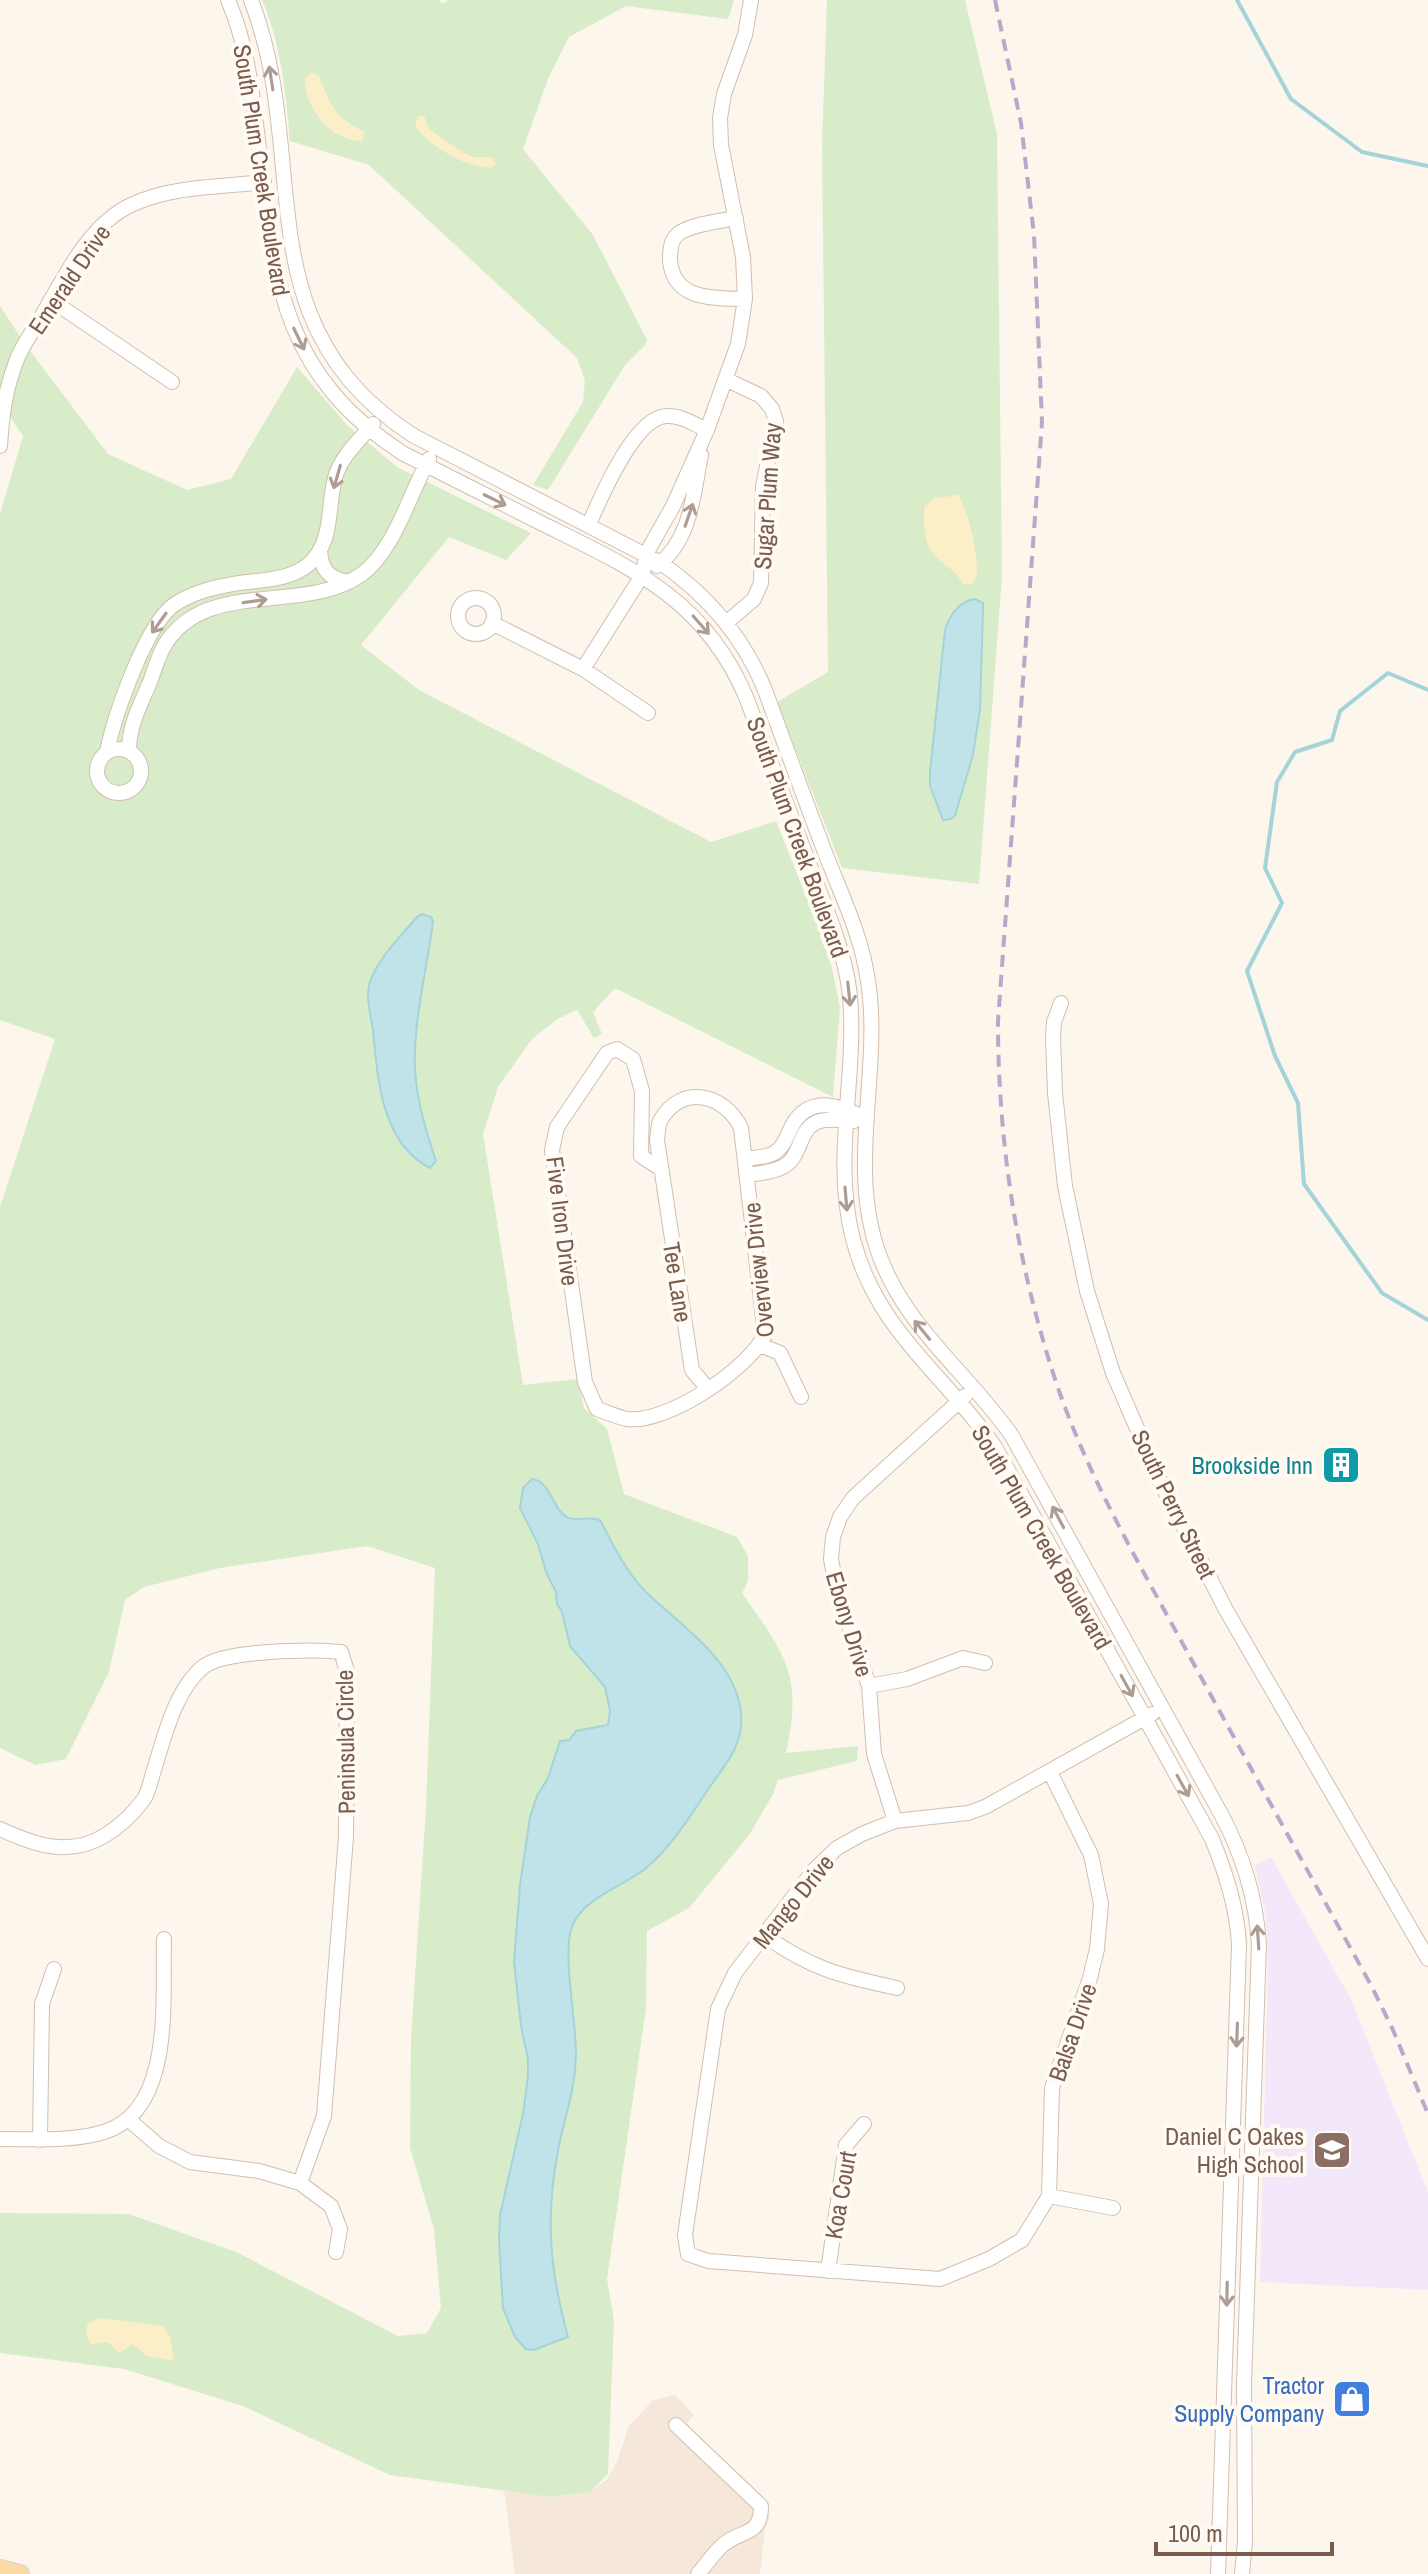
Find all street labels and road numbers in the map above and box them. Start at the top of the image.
street label: South Plum Creek Boulevard [226,42,298,298]
street label: Emerald Drive [21,218,117,340]
street label: Sugar Plum Way [746,421,788,570]
street label: South Plum Creek Boulevard [740,712,856,962]
street label: Five Iron Drive [539,1154,587,1288]
street label: Overview Drive [735,1201,781,1339]
street label: Tee Lane [656,1240,700,1324]
street label: South Plum Creek Boulevard [965,1419,1119,1655]
street label: South Perry Street [1124,1424,1224,1584]
street label: Ebony Drive [819,1568,881,1680]
street label: Peninsula Circle [328,1670,362,1814]
street label: Mango Drive [745,1847,841,1955]
street label: Balsa Drive [1040,1979,1104,2085]
street label: Koa Court [817,2148,864,2241]

